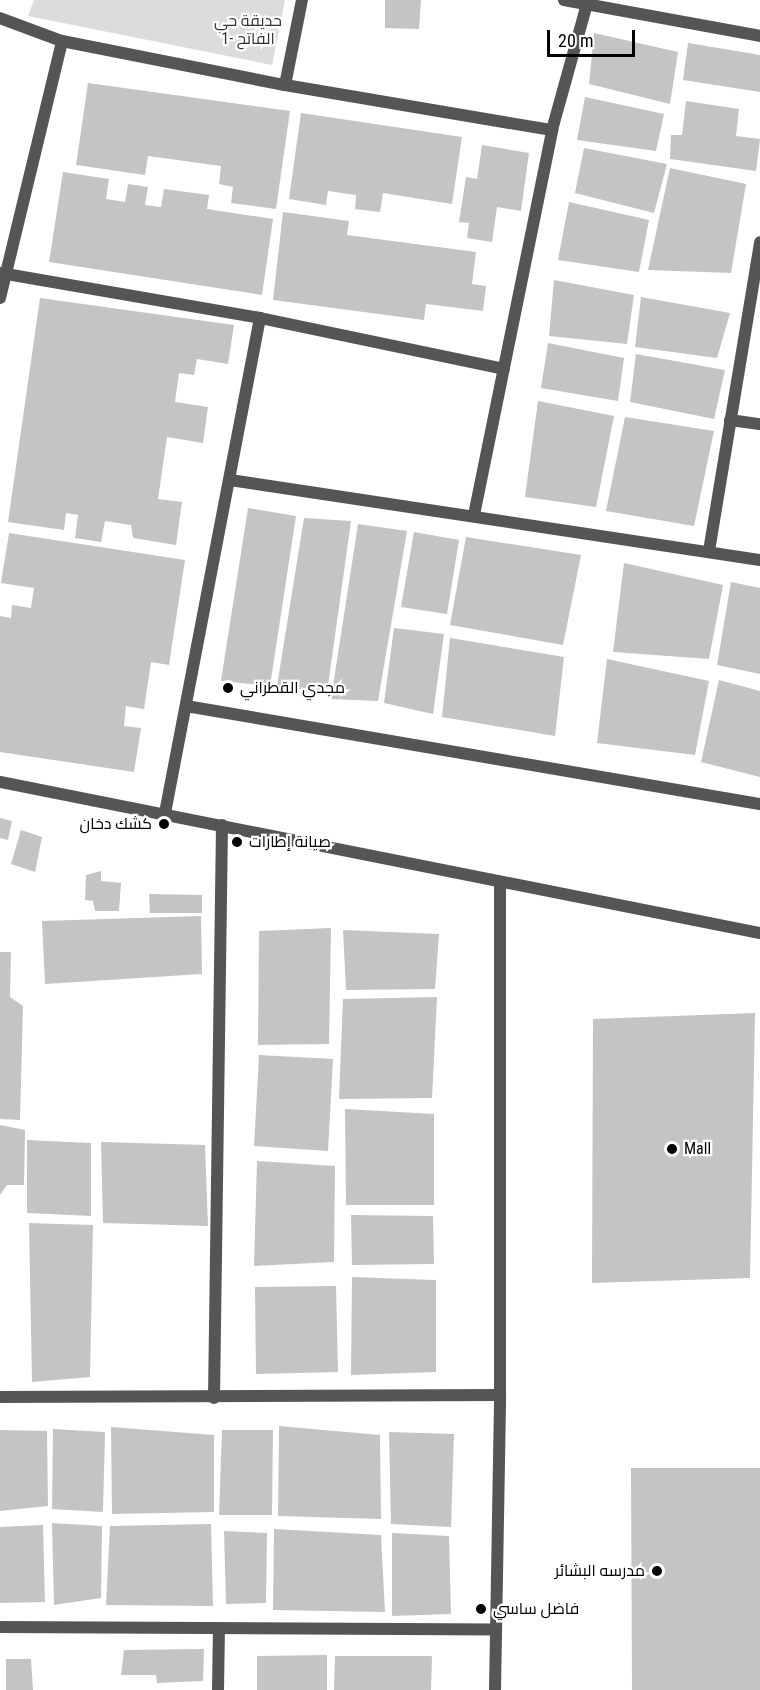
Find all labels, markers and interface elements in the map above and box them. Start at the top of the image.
park label: حديقة حي الفاتح -1 [214,11,282,49]
scale bar [550,18,638,56]
text: 20 m [558,30,593,51]
place label: مجدي القطراني [240,678,345,698]
marker: مجدي القطراني [221,681,235,695]
place label: كشك دخان [80,814,152,834]
marker: كشك دخان [157,817,171,831]
place label: صيانة إطارات [249,832,331,852]
marker: صيانة إطارات [230,835,244,849]
place label: Mall [684,1139,711,1159]
marker: Mall [665,1142,679,1156]
place label: مدرسه البشائر [555,1561,645,1581]
marker: مدرسه البشائر [650,1564,664,1578]
place label: فاضل ساسي [493,1599,579,1619]
marker: فاضل ساسي [474,1602,488,1616]

